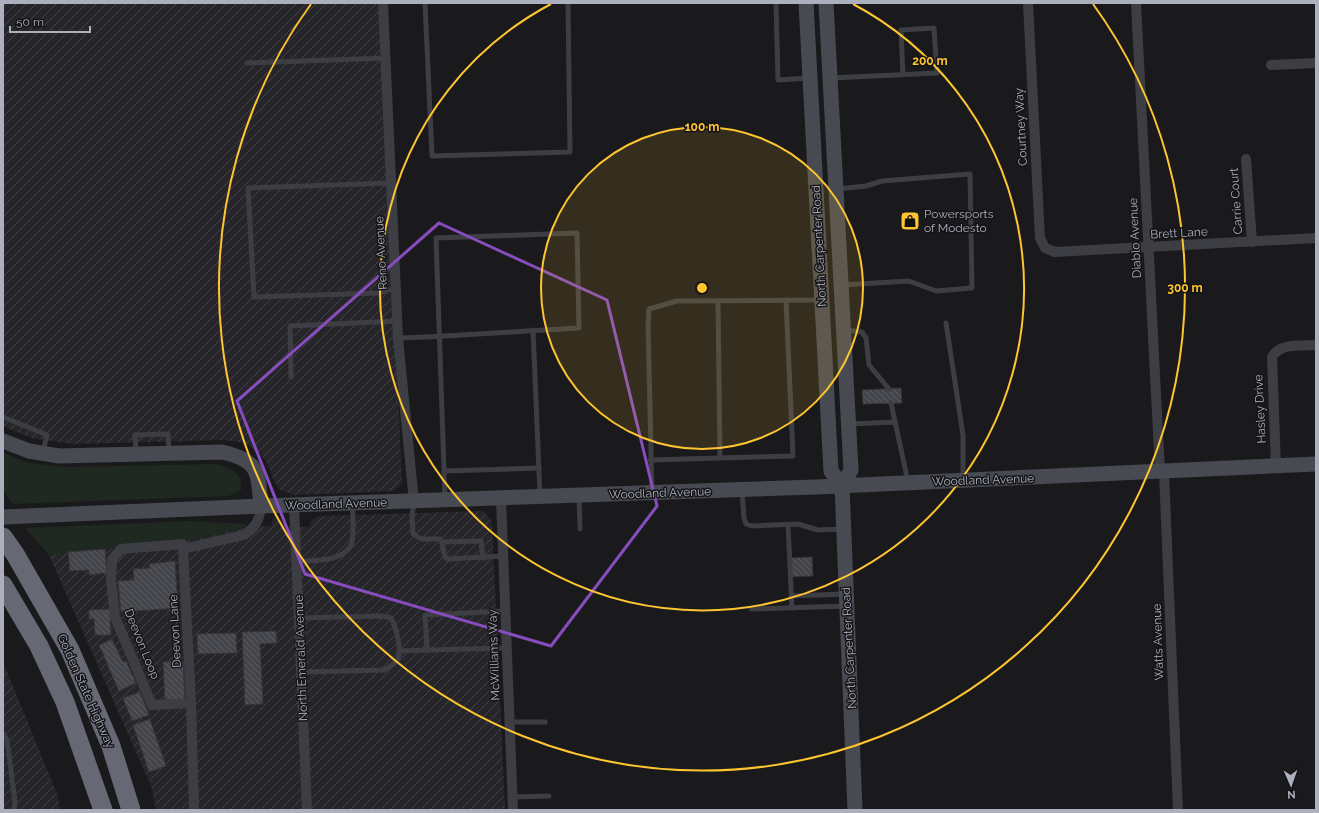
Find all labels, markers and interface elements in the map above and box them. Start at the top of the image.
scale bar [10,8,90,34]
text: 50 m [16,15,44,29]
text: 200 m [912,54,948,68]
street label: Courtney Way [1012,87,1030,166]
text: 100 m [685,120,719,134]
street label: Carrie Court [1227,167,1245,235]
street label: North Carpenter Road [809,185,829,307]
street label: Diablo Avenue [1126,198,1144,278]
place label: Powersports of Modesto [924,207,994,235]
shop icon: Powersports of Modesto [899,210,921,232]
street label: Reno Avenue [372,216,390,290]
street label: Brett Lane [1150,225,1208,241]
centre of rings [695,281,709,295]
text: 300 m [1167,281,1203,295]
street label: Hasley Drive [1251,374,1269,444]
street label: Woodland Avenue [932,471,1034,489]
street label: Woodland Avenue [609,484,711,502]
street label: Woodland Avenue [285,495,387,513]
street label: North Carpenter Road [839,587,859,709]
street label: Deevon Lane [166,594,184,668]
street label: North Emerald Avenue [292,595,310,721]
street label: Watts Avenue [1150,603,1166,681]
street label: Deevon Loop [122,607,162,681]
street label: McWilliams Way [485,609,503,701]
street label: Golden State Highway [54,632,118,751]
north arrow [1271,765,1311,805]
text: N [1287,788,1296,801]

